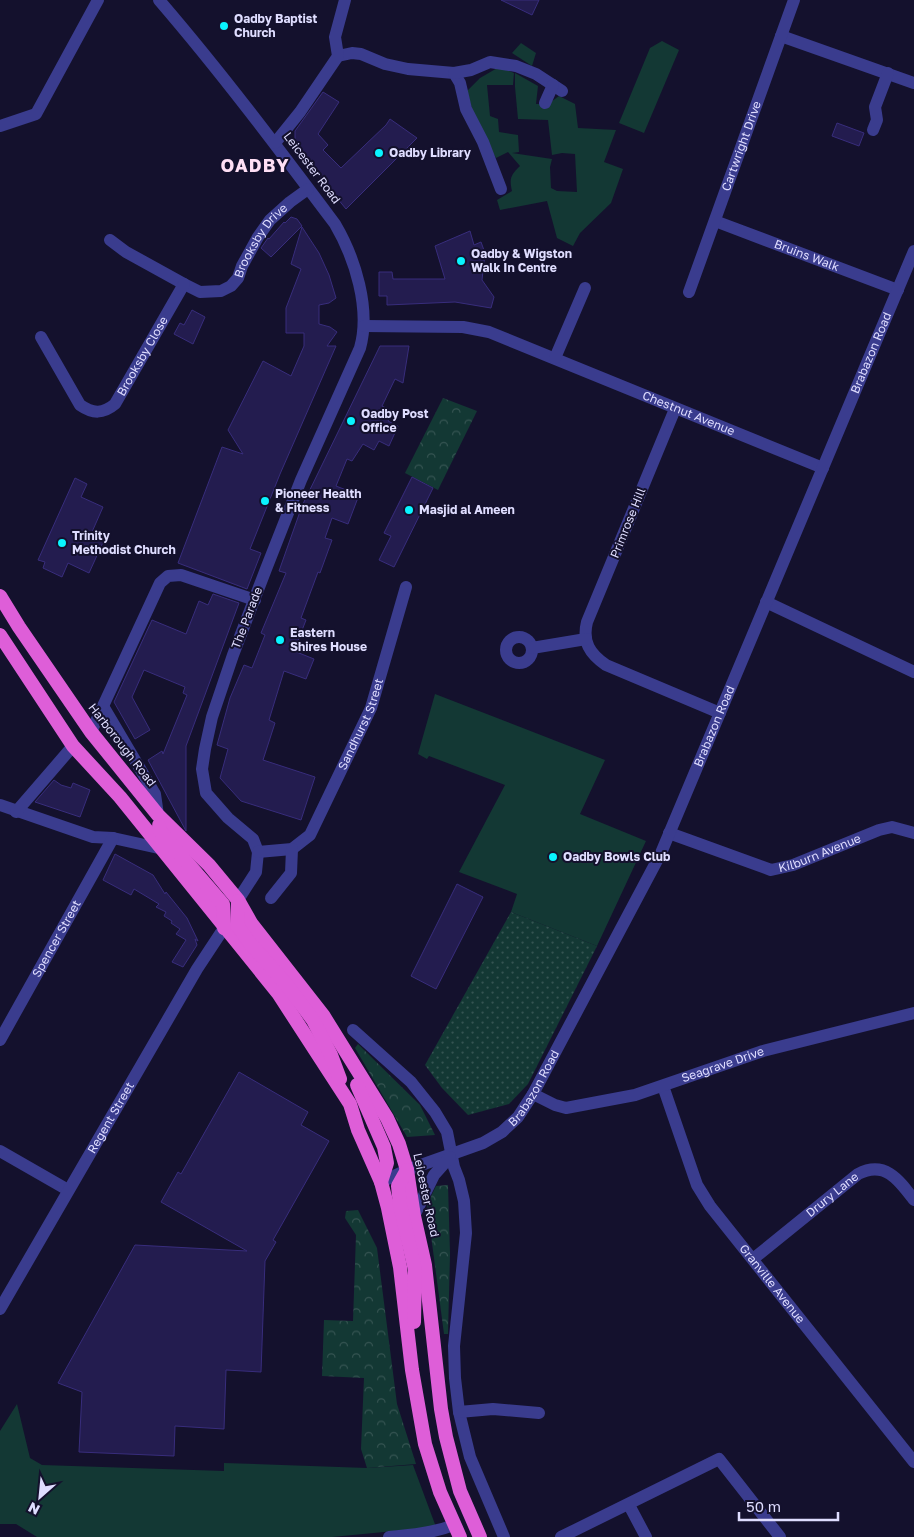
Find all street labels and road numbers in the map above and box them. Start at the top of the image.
street label: Cartwright Drive [718,99,764,193]
street label: Leicester Road [281,129,344,206]
street label: Brooksby Drive [231,200,290,280]
street label: Bruins Walk [772,236,842,274]
street label: Brabazon Road [847,310,894,396]
street label: Brooksby Close [113,313,171,398]
street label: Chestnut Avenue [640,387,737,438]
street label: Primrose Hill [607,485,648,560]
street label: The Parade [228,585,265,651]
street label: Sandhurst Street [334,676,386,772]
street label: Brabazon Road [690,683,738,769]
street label: Harborough Road [85,700,160,789]
street label: Kilburn Avenue [777,830,863,875]
street label: Spencer Street [29,897,84,980]
street label: Seagrave Drive [679,1043,766,1085]
street label: Brabazon Road [505,1047,562,1129]
street label: Regent Street [84,1079,137,1156]
street label: Leicester Road [410,1151,443,1238]
street label: Drury Lane [803,1169,861,1220]
street label: Granville Avenue [736,1241,809,1326]

